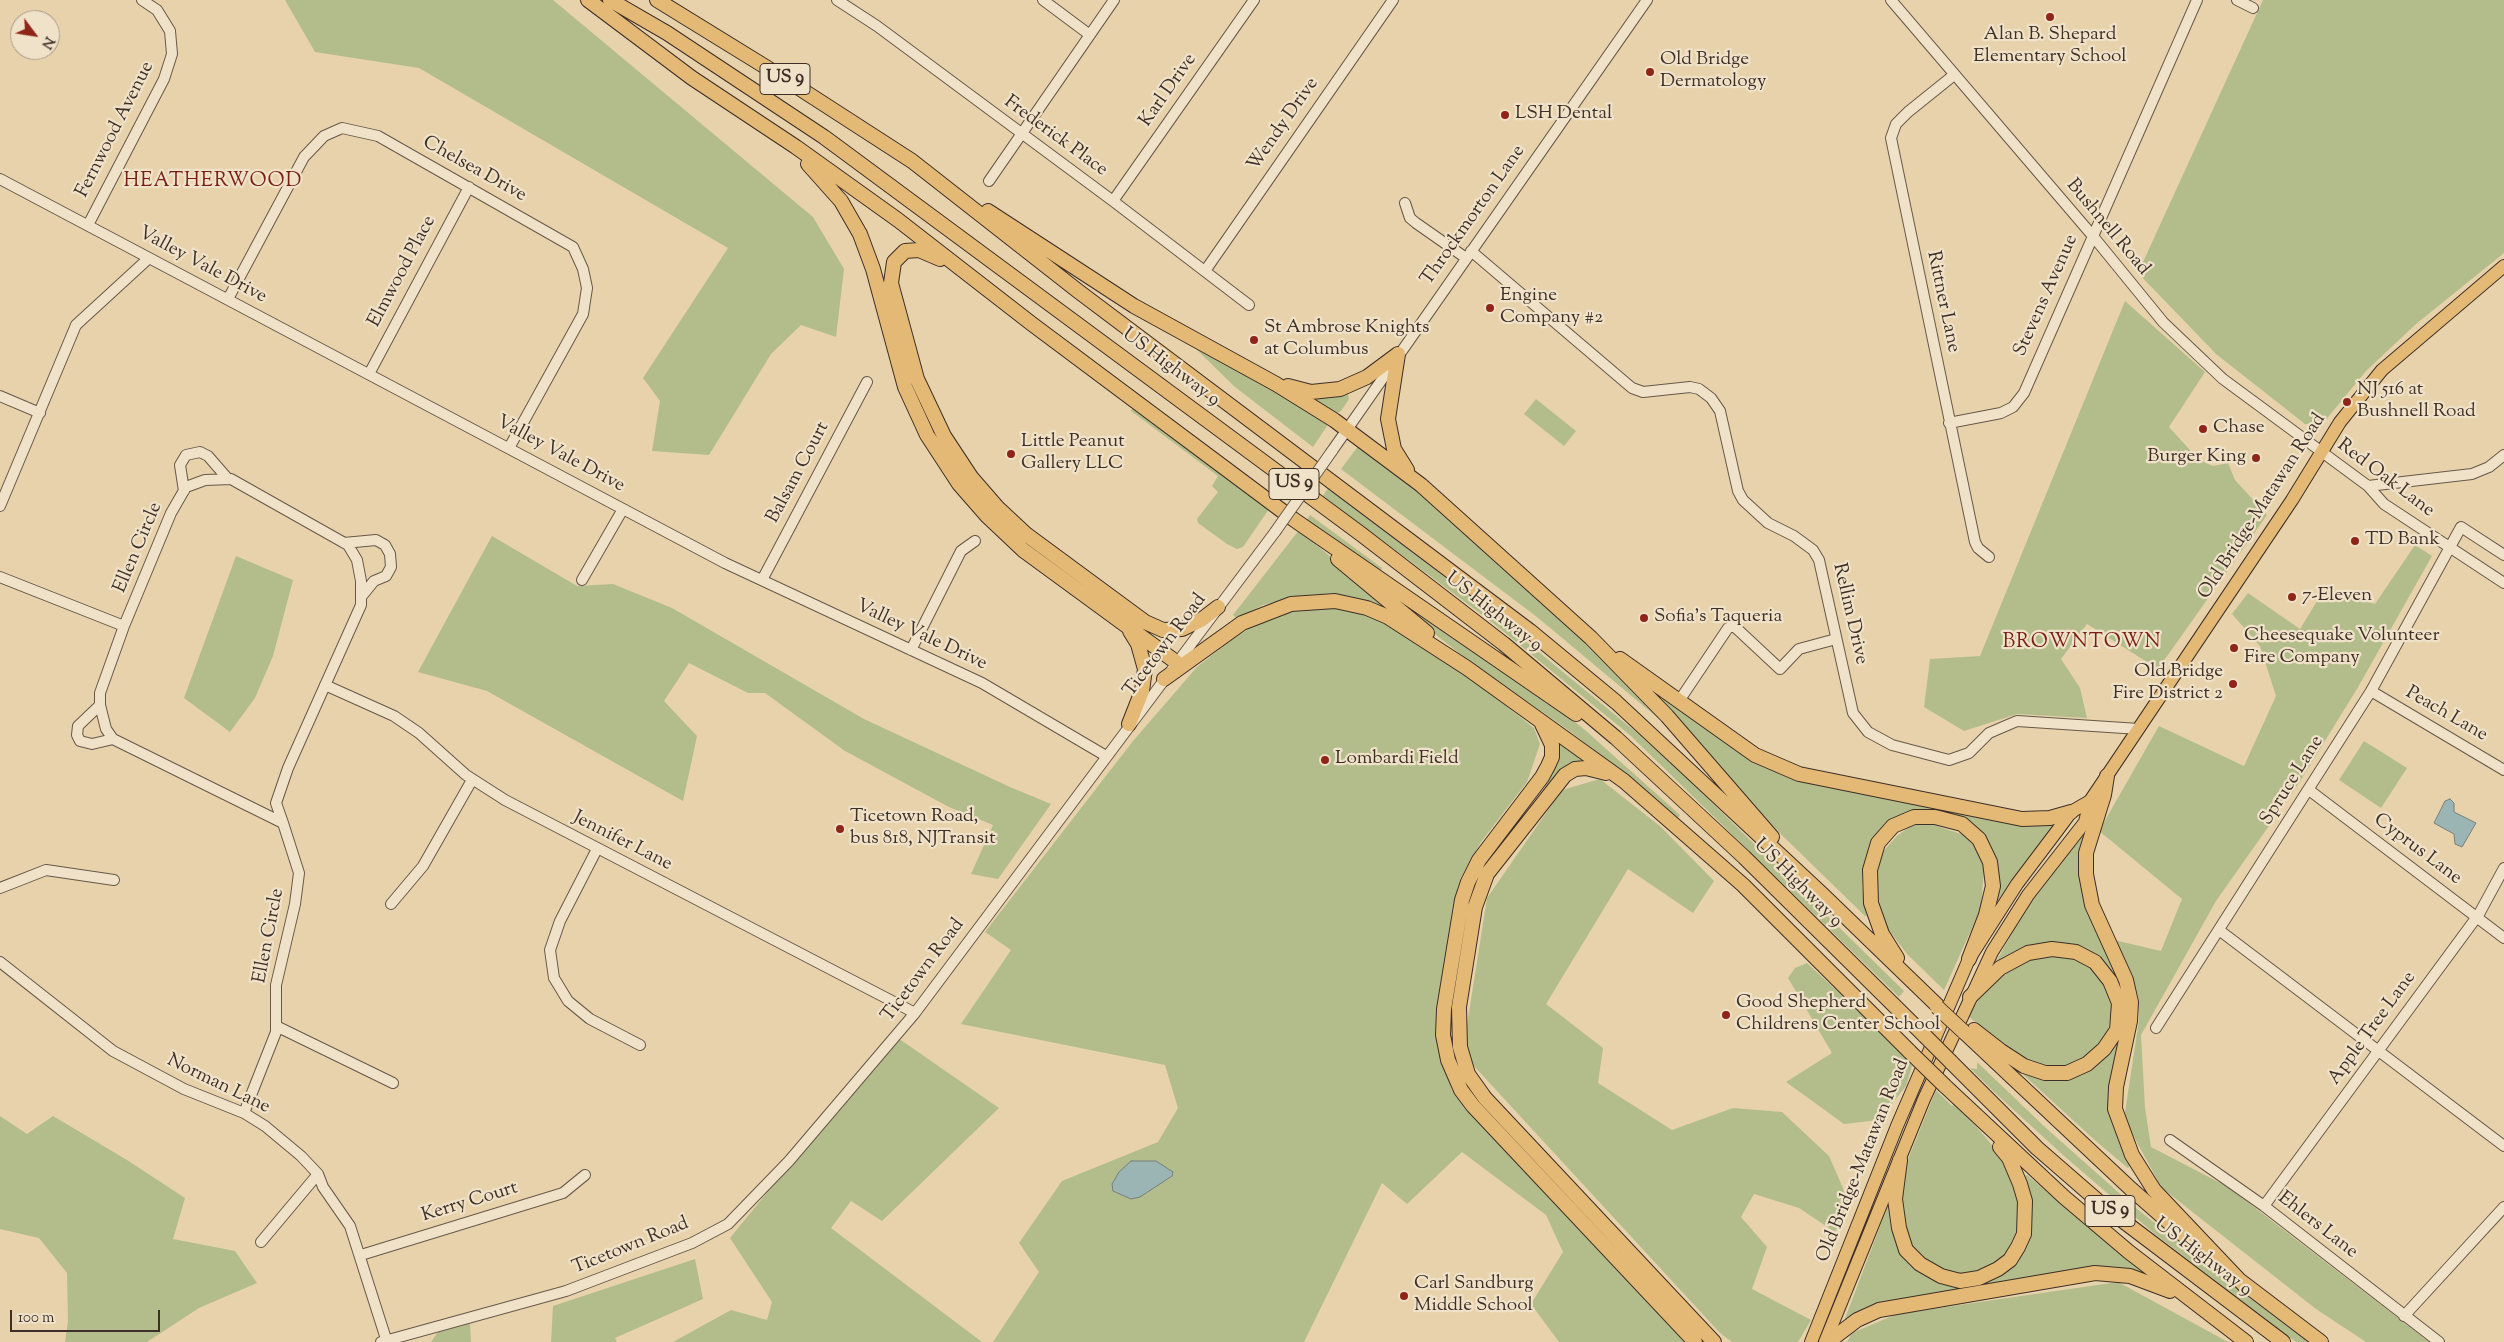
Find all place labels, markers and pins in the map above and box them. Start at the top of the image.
marker: Alan B. Shepard Elementary School [2044,11,2056,23]
place label: Alan B. Shepard Elementary School [1973,25,2127,69]
place label: Old Bridge Dermatology [1660,50,1766,94]
marker: Old Bridge Dermatology [1644,66,1656,78]
place label: LSH Dental [1515,104,1612,126]
marker: LSH Dental [1499,109,1511,121]
place label: Engine Company #2 [1500,286,1603,330]
marker: Engine Company #2 [1484,302,1496,314]
place label: St Ambrose Knights at Columbus [1264,318,1430,362]
marker: St Ambrose Knights at Columbus [1248,334,1260,346]
place label: NJ 516 at Bushnell Road [2357,380,2476,424]
marker: NJ 516 at Bushnell Road [2341,396,2353,408]
place label: Chase [2213,418,2265,440]
marker: Chase [2197,423,2209,435]
place label: Little Peanut Gallery LLC [1021,432,1125,476]
place label: Burger King [2147,447,2246,469]
marker: Little Peanut Gallery LLC [1005,448,1017,460]
marker: Burger King [2250,452,2262,464]
place label: TD Bank [2365,530,2440,552]
marker: TD Bank [2349,535,2361,547]
place label: 7-Eleven [2302,586,2372,608]
marker: 7-Eleven [2286,591,2298,603]
place label: Sofia's Taqueria [1654,607,1782,629]
marker: Sofia's Taqueria [1638,612,1650,624]
place label: Cheesequake Volunteer Fire Company [2244,626,2440,670]
marker: Cheesequake Volunteer Fire Company [2228,642,2240,654]
place label: Old Bridge Fire District 2 [2113,662,2223,706]
marker: Old Bridge Fire District 2 [2227,678,2239,690]
place label: Lombardi Field [1335,749,1459,771]
marker: Lombardi Field [1319,754,1331,766]
place label: Ticetown Road, bus 818, NJTransit [850,807,996,851]
marker: Ticetown Road, bus 818, NJTransit [834,823,846,835]
place label: Good Shepherd Childrens Center School [1736,993,1940,1037]
marker: Good Shepherd Childrens Center School [1720,1009,1732,1021]
place label: Carl Sandburg Middle School [1414,1274,1534,1318]
marker: Carl Sandburg Middle School [1398,1290,1410,1302]

